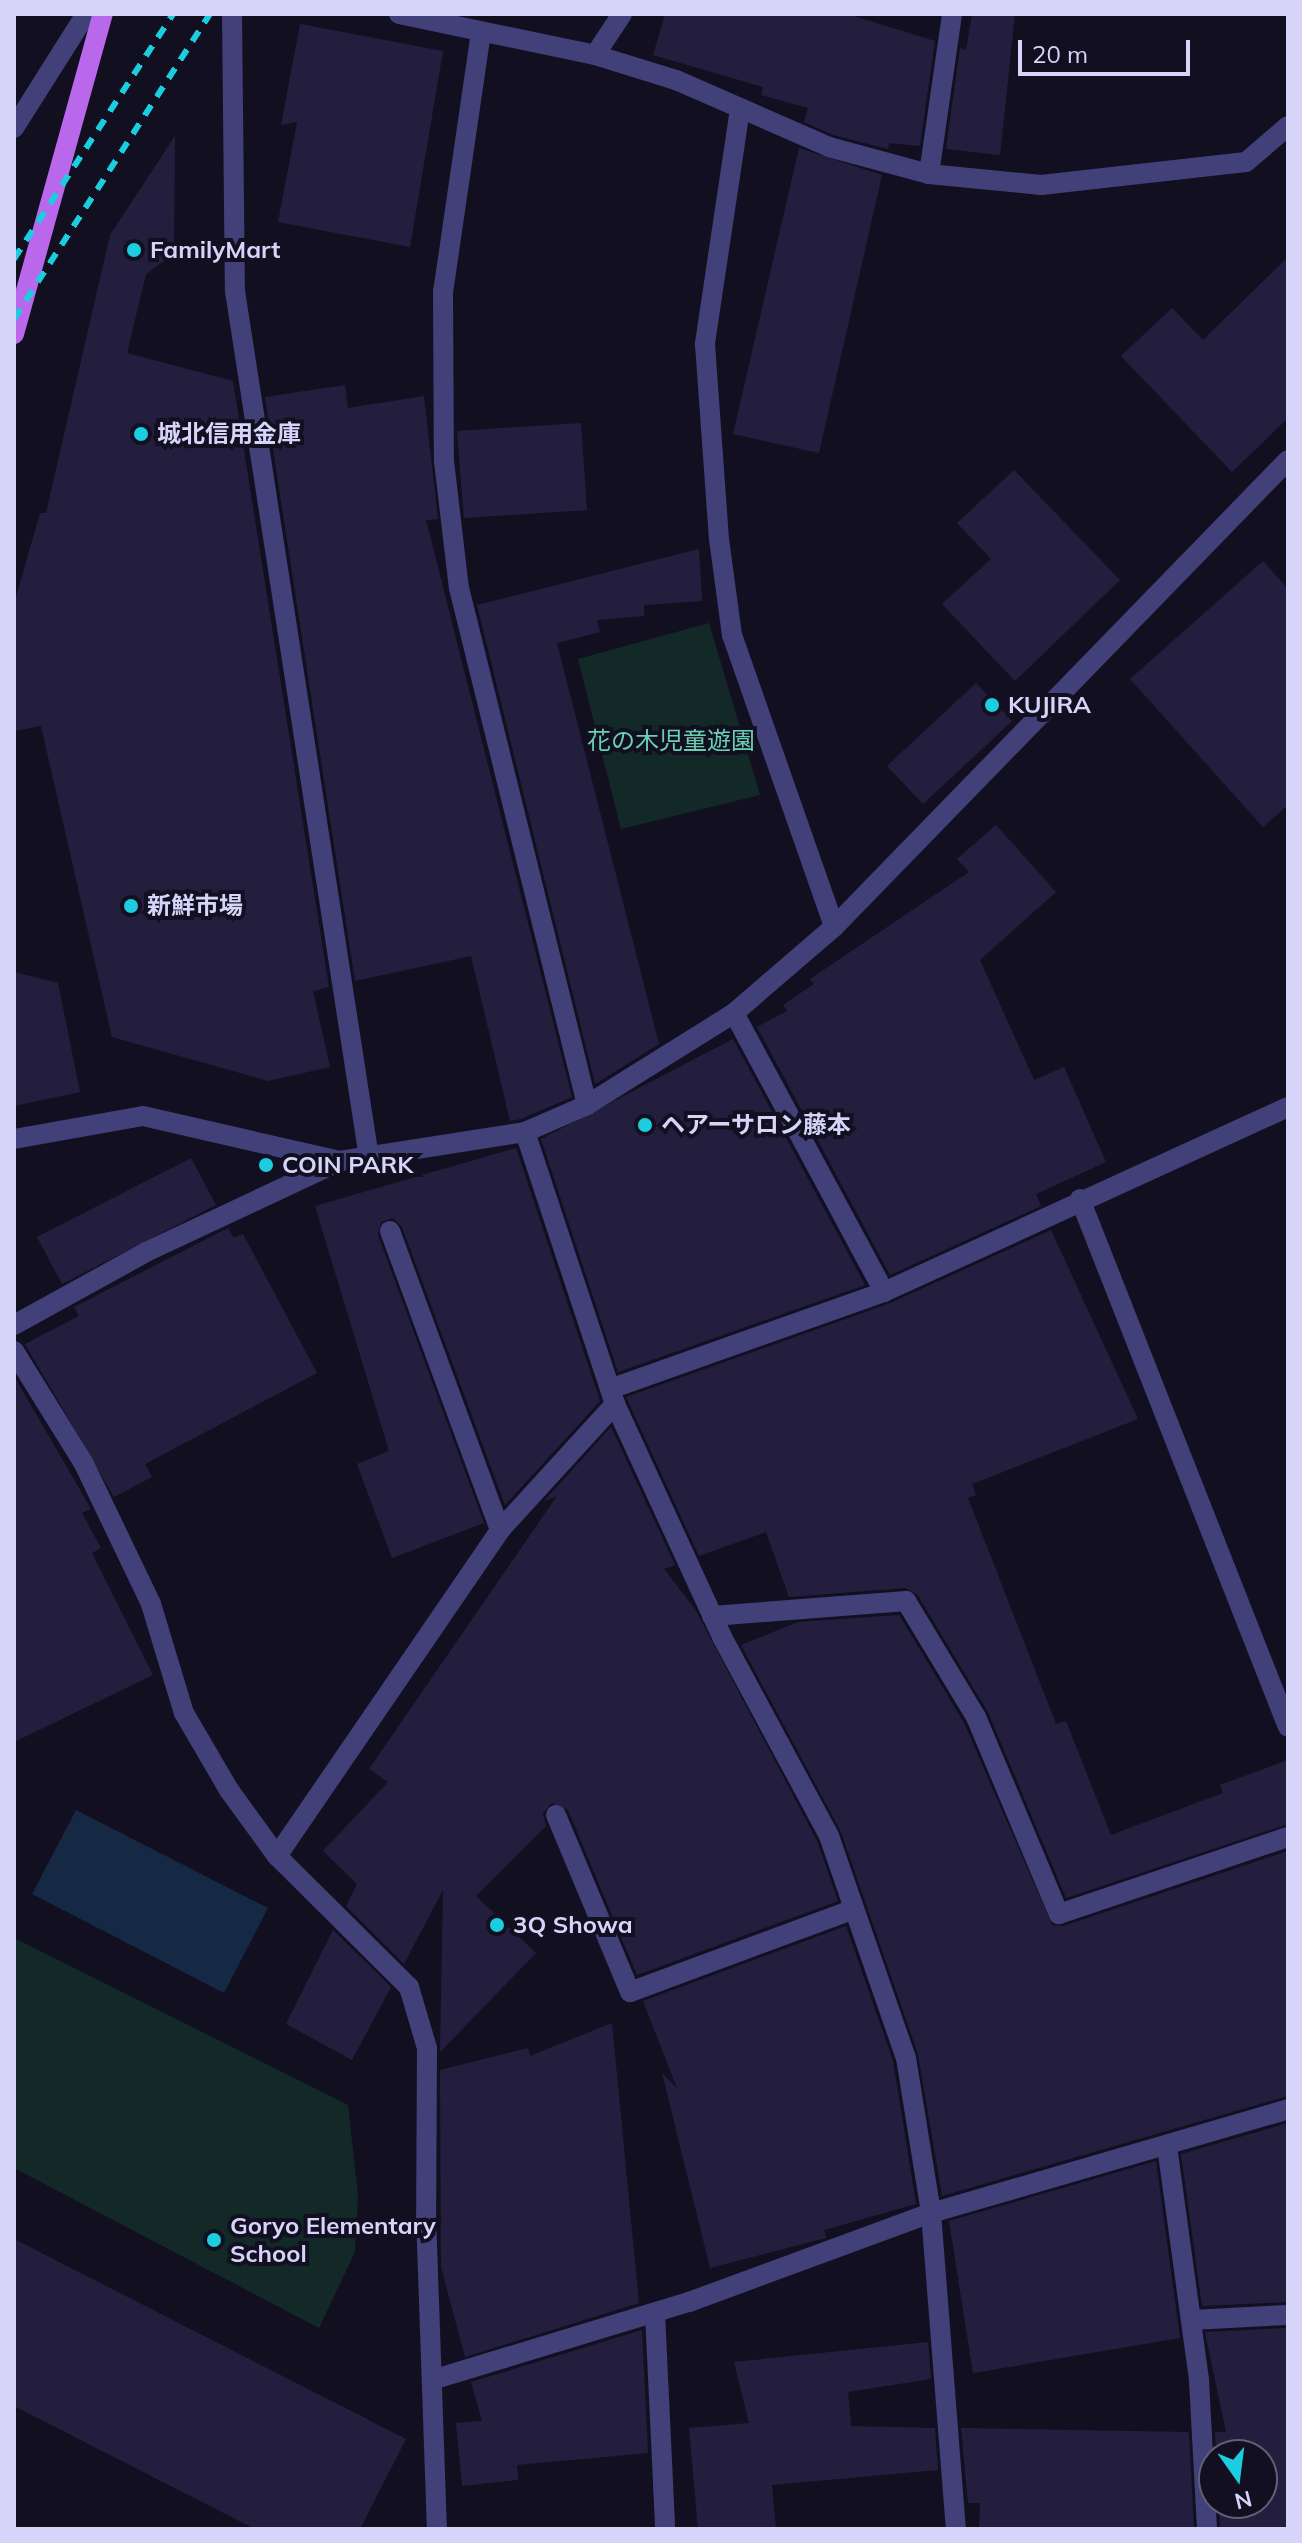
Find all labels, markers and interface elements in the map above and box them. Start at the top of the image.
scale bar [1022,24,1194,74]
text: 20 m [1032,39,1088,69]
place label: FamilyMart [150,236,280,264]
marker: FamilyMart [125,241,143,259]
place label: 城北信用金庫 [157,420,301,448]
marker: 城北信用金庫 [132,425,150,443]
place label: KUJIRA [1008,691,1091,719]
marker: KUJIRA [983,696,1001,714]
park label: 花の木児童遊園 [587,727,755,755]
place label: 新鮮市場 [147,892,243,920]
marker: 新鮮市場 [122,897,140,915]
place label: ヘアーサロン藤本 [661,1111,852,1139]
marker: ヘアーサロン藤本 [636,1116,654,1134]
place label: COIN PARK [282,1151,413,1179]
marker: COIN PARK [257,1156,275,1174]
place label: 3Q Showa [513,1911,633,1939]
marker: 3Q Showa [488,1916,506,1934]
place label: Goryo Elementary School [230,2212,436,2268]
marker: Goryo Elementary School [205,2231,223,2249]
north arrow [1198,2439,1278,2519]
text: N [1232,2485,1255,2516]

